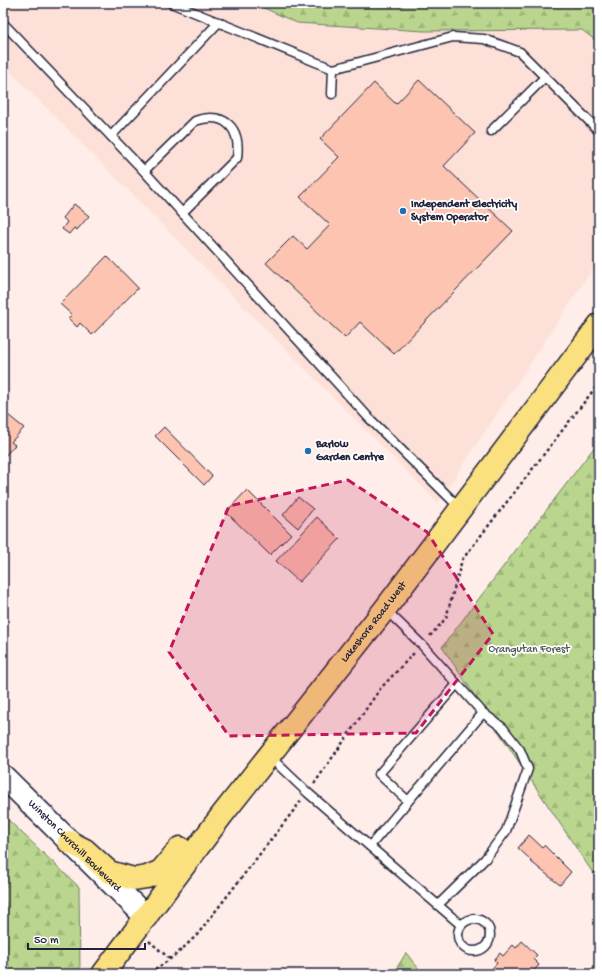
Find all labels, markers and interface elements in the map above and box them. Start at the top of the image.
place label: Independent Electricity System Operator [411,198,518,224]
marker: Independent Electricity System Operator [398,206,408,216]
place label: Barlow Garden Centre [315,439,385,464]
marker: Barlow Garden Centre [303,446,313,456]
street label: Lakeshore Road West [339,579,410,665]
park label: Orangutan Forest [488,644,571,656]
street label: Winston Churchill Boulevard [25,798,124,896]
scale bar [28,925,145,951]
text: 50 m [34,934,59,948]

